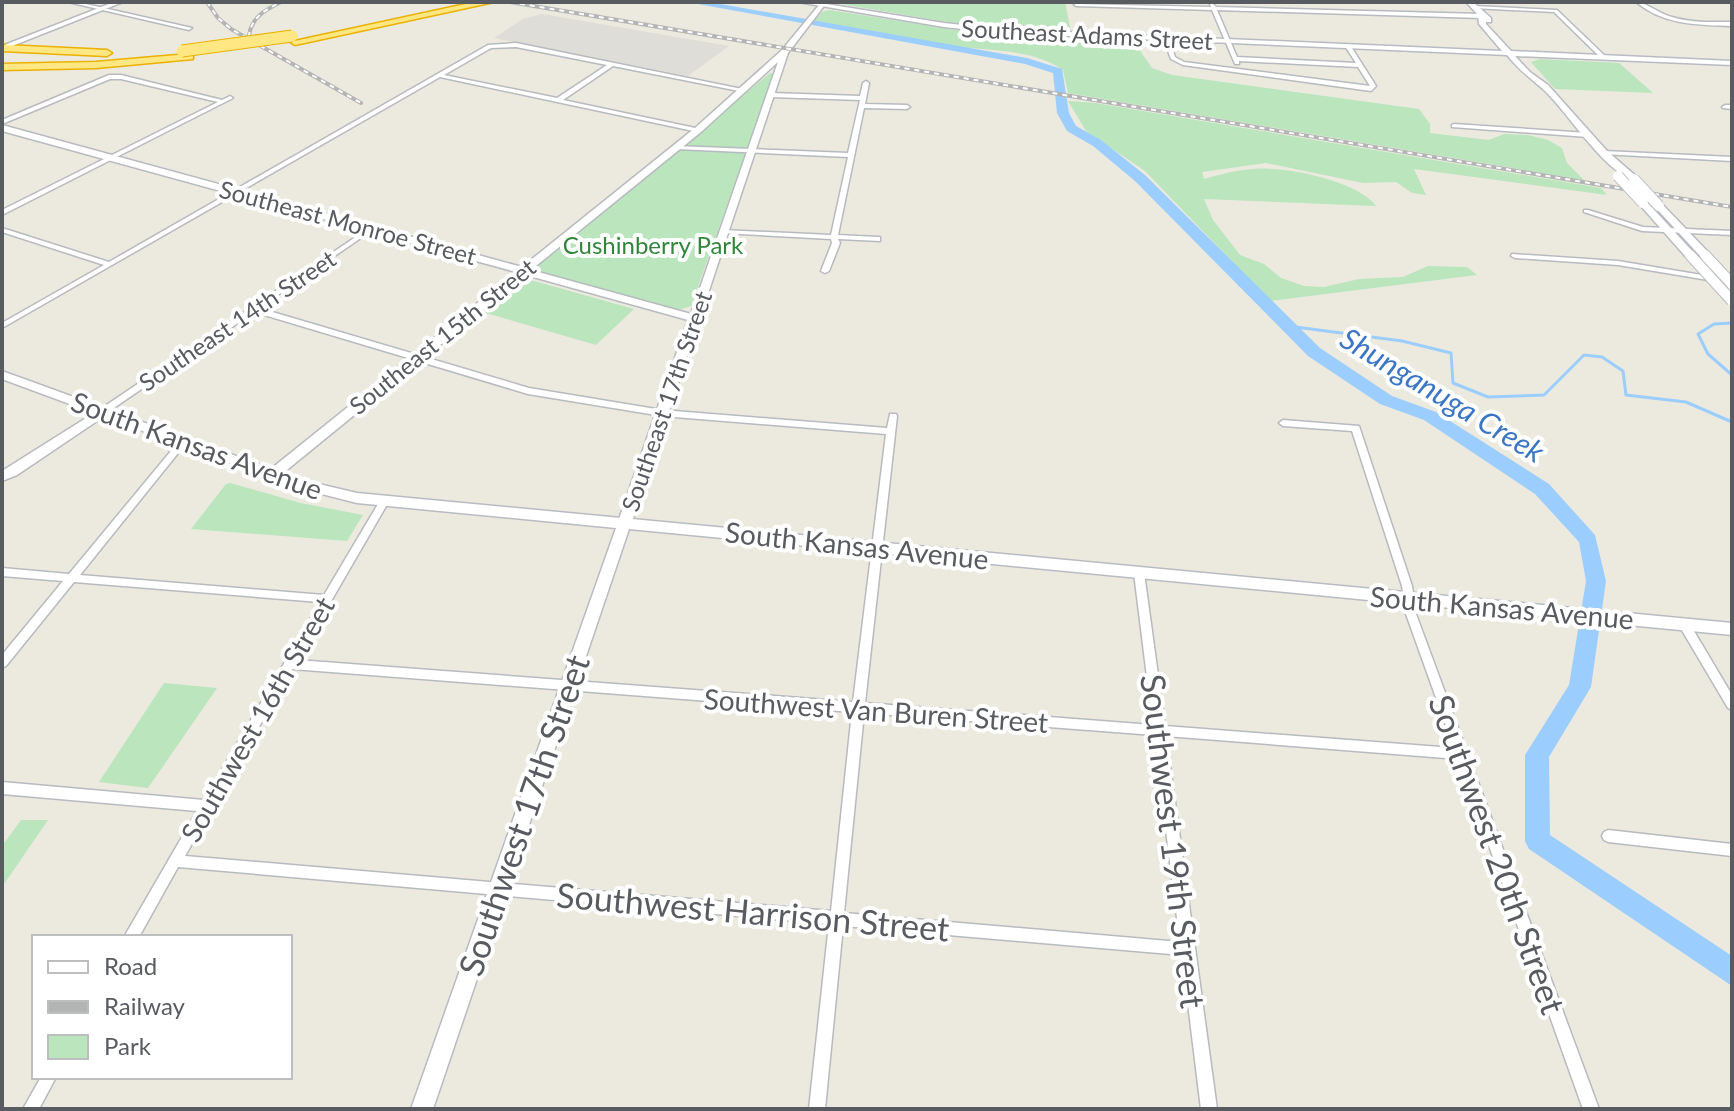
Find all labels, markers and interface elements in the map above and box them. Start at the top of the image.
street label: Southeast Adams Street [961,13,1214,55]
street label: Southeast Monroe Street [217,174,480,270]
park label: Cushinberry Park [563,230,744,259]
street label: Southeast 14th Street [133,243,341,397]
street label: Southeast 15th Street [343,252,541,420]
street label: Southeast 17th Street [615,287,717,515]
water label: Shunganuga Creek [1335,319,1552,469]
street label: South Kansas Avenue [67,384,327,506]
street label: South Kansas Avenue [724,514,990,576]
street label: South Kansas Avenue [1369,579,1635,635]
street label: Southwest 16th Street [173,590,341,848]
street label: Southwest 17th Street [449,649,597,981]
street label: Southwest 19th Street [1133,671,1215,1011]
street label: Southwest Van Buren Street [703,681,1049,739]
street label: Southwest 20th Street [1421,689,1575,1019]
street label: Southwest Harrison Street [555,873,951,949]
legend [32,935,292,1079]
text: Road [104,951,157,980]
text: Railway [104,991,186,1020]
text: Park [104,1031,152,1060]

